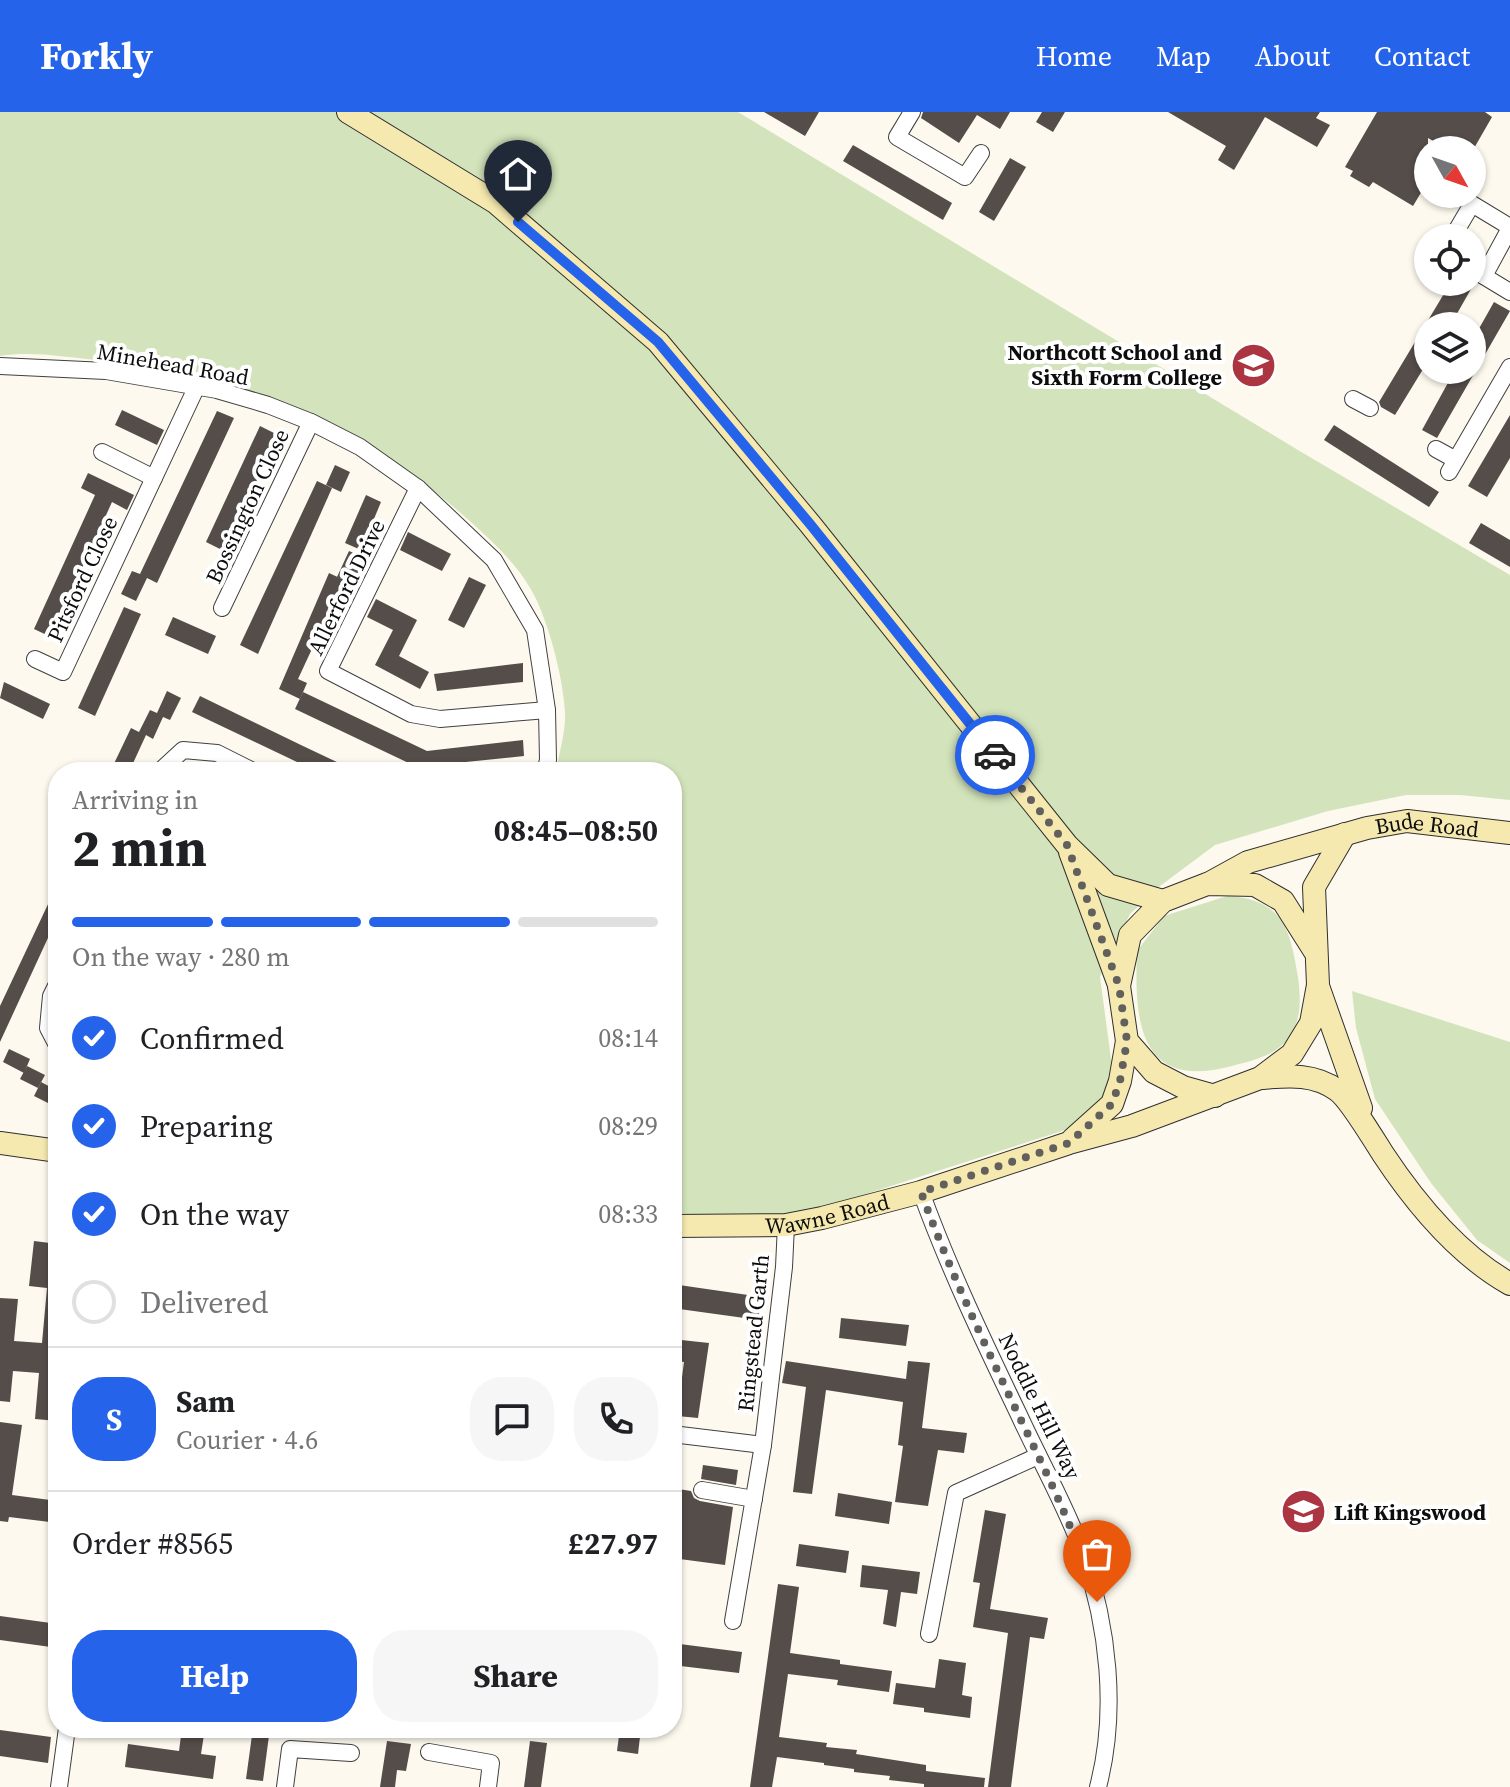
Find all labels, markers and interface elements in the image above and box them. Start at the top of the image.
text: Forkly [40,30,153,82]
text: Home [1036,37,1112,75]
text: Map [1156,37,1211,75]
text: About [1255,37,1330,75]
text: Contact [1374,37,1470,75]
north arrow [1414,136,1486,208]
map controls [1414,136,1486,384]
pin [484,140,552,222]
icon: home [496,152,540,196]
button: locate [1414,224,1486,296]
button: layers [1414,312,1486,384]
street label: Minehead Road [95,336,252,392]
place label: Northcott School and Sixth Form College [1007,337,1222,392]
school or university icon: Northcott School and Sixth Form College [1229,341,1277,389]
street label: Bossington Close [198,424,296,588]
street label: Pitsford Close [40,511,124,647]
street label: Allerford Drive [300,514,392,660]
courier [955,715,1035,795]
icon: car [973,733,1017,777]
text: Arriving in [72,782,198,818]
street label: Bude Road [1373,805,1481,844]
text: 08:45–08:50 [494,810,658,851]
text: 2 min [72,812,207,883]
text: On the way · 280 m [72,939,290,975]
icon: check [72,1016,116,1060]
text: Confirmed [140,1018,284,1059]
text: 08:14 [598,1020,658,1056]
icon: check [72,1104,116,1148]
text: Preparing [140,1106,273,1147]
text: 08:29 [598,1108,658,1144]
street label: Wawne Road [764,1186,893,1240]
icon: check [72,1192,116,1236]
text: On the way [140,1194,289,1235]
text: 08:33 [598,1196,658,1232]
street label: Ringstead Garth [730,1253,776,1413]
text: Delivered [140,1282,268,1323]
street label: Noddle Hill Way [992,1328,1089,1485]
button: chat [470,1377,554,1461]
button: phone [574,1377,658,1461]
text: Sam [176,1381,235,1422]
text: S [106,1399,122,1440]
text: Courier · 4.6 [176,1422,318,1458]
school or university icon: Lift Kingswood [1279,1488,1327,1536]
place label: Lift Kingswood [1334,1497,1486,1527]
pin [1063,1520,1131,1602]
text: Order #8565 [72,1523,233,1564]
text: £27.97 [568,1523,658,1564]
icon: bag [1075,1532,1119,1576]
button: Help [72,1630,357,1722]
button: Share [373,1630,658,1722]

